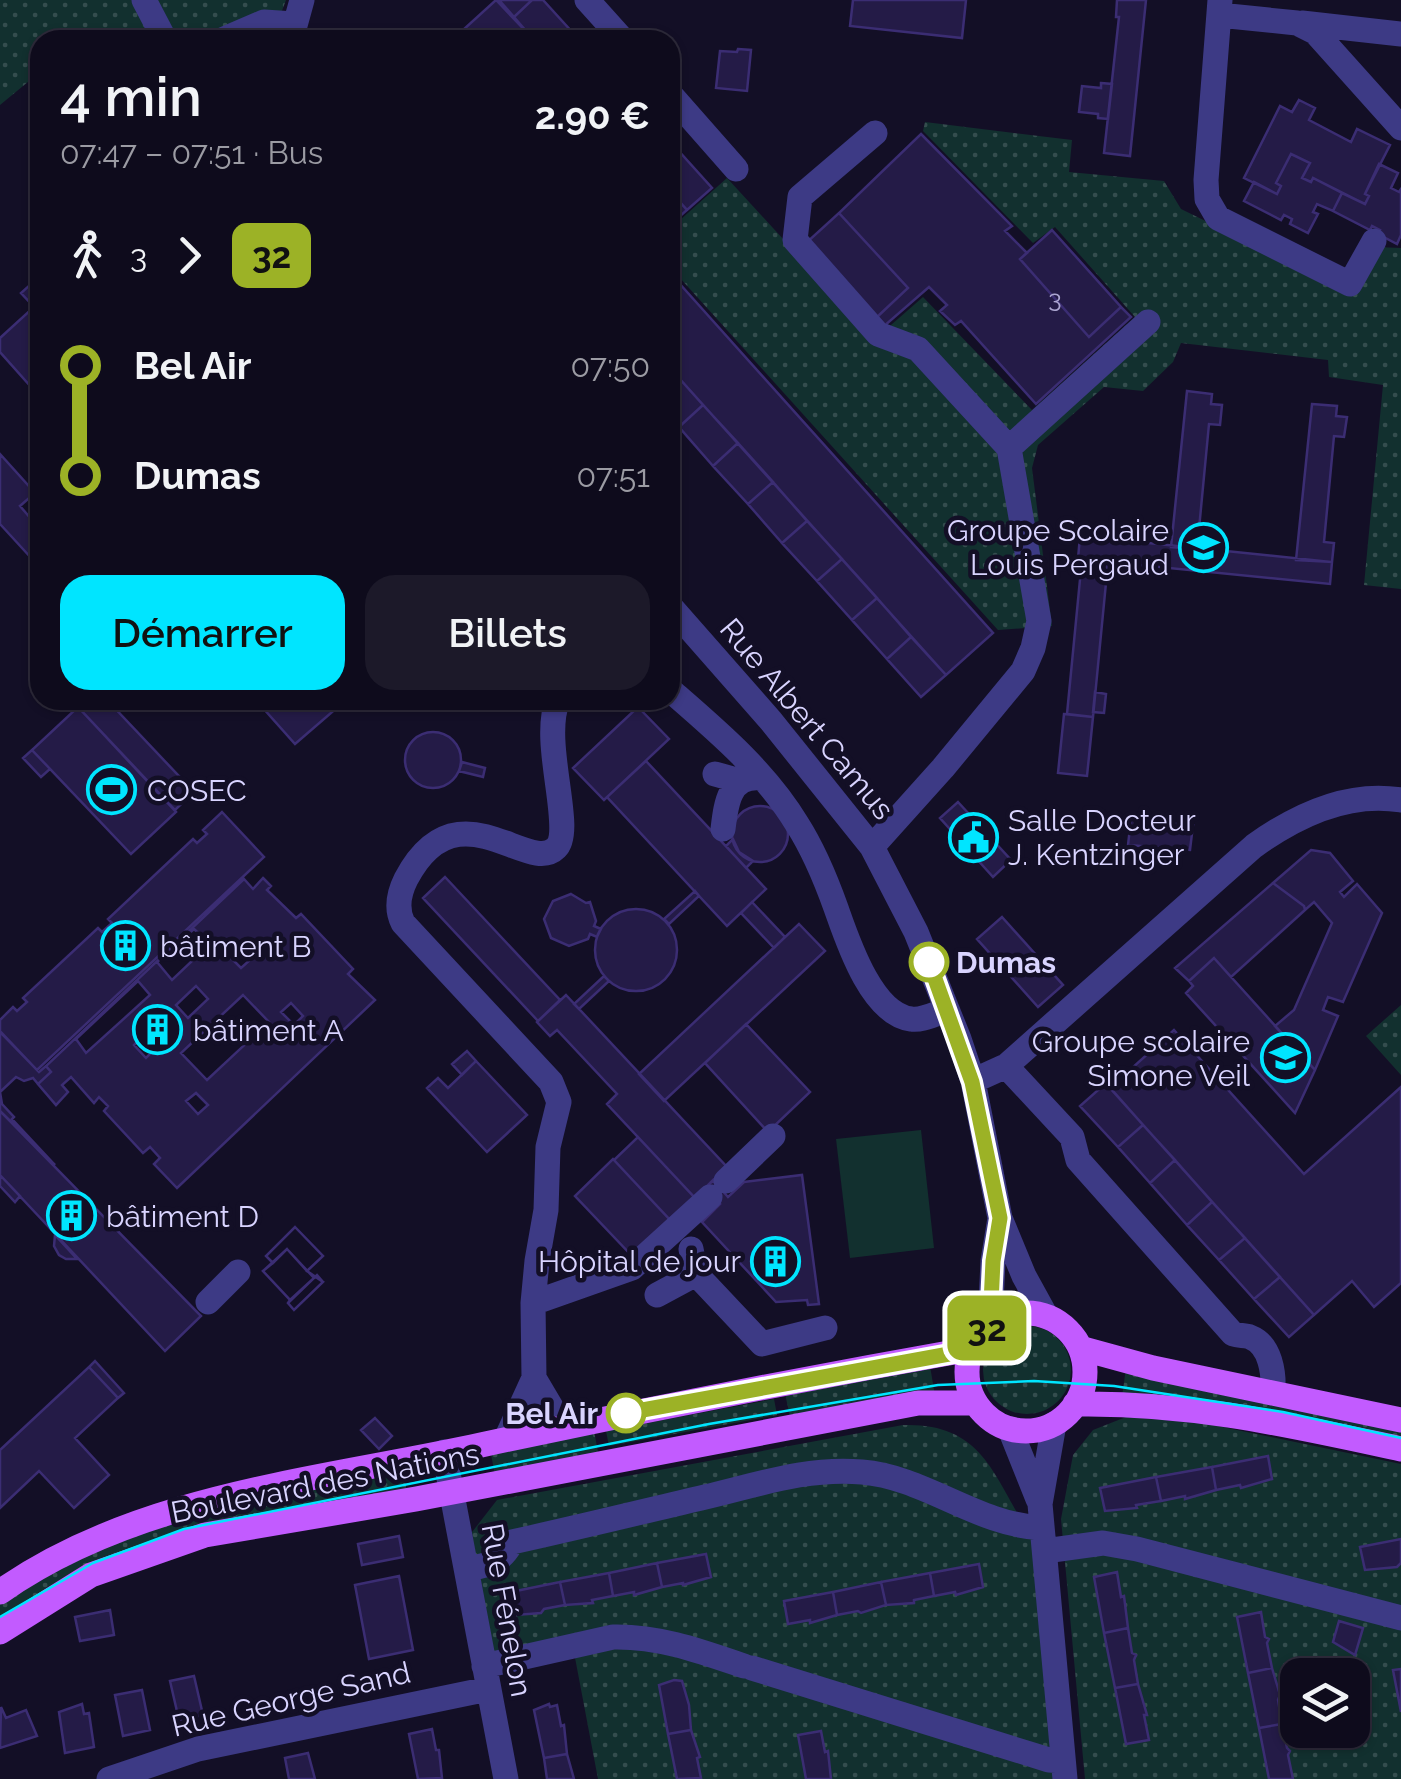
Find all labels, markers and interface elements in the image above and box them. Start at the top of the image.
text: 4 min [60,64,202,129]
text: 2.90 € [535,93,650,138]
text: 07:47 – 07:51 · Bus [60,134,323,171]
icon: walk [60,228,115,283]
icon: forward [162,228,217,283]
text: 32 [252,235,291,276]
text: 3 [130,237,147,274]
house number: 3 [1048,283,1062,313]
text: Bel Air [134,343,252,388]
text: 07:50 [570,347,650,384]
text: Dumas [134,453,261,498]
text: 07:51 [576,457,650,494]
place label: Groupe Scolaire Louis Pergaud [947,513,1169,582]
school or university icon: Groupe Scolaire Louis Pergaud [1178,521,1230,573]
button: Démarrer [60,575,345,690]
button: Billets [365,575,650,690]
street label: Rue Albert Camus [713,612,901,826]
sports icon: COSEC [86,764,138,816]
place label: COSEC [147,773,247,808]
place label: Salle Docteur J. Kentzinger [1008,803,1196,872]
public building icon: Salle Docteur J. Kentzinger [947,811,999,863]
building icon: bâtiment B [99,920,151,972]
place label: bâtiment B [160,929,312,964]
marker: Dumas [910,943,948,981]
place label: Dumas [956,945,1056,980]
building icon: bâtiment A [132,1004,184,1056]
place label: bâtiment A [193,1013,344,1048]
place label: Groupe scolaire Simone Veil [1032,1024,1251,1093]
school or university icon: Groupe scolaire Simone Veil [1259,1032,1311,1084]
building icon: bâtiment D [45,1190,97,1242]
place label: bâtiment D [106,1199,259,1234]
building icon: Hôpital de jour [750,1235,802,1287]
place label: Hôpital de jour [538,1244,741,1279]
line badge: 32 [942,1296,1032,1360]
text: 32 [967,1308,1007,1349]
marker: Bel Air [607,1394,645,1432]
place label: Bel Air [505,1396,598,1431]
street label: Boulevard des Nations [168,1436,482,1530]
street label: Rue Fénelon [475,1521,539,1699]
street label: Rue George Sand [168,1655,414,1743]
map controls [1280,1658,1370,1748]
button: layers [1280,1658,1370,1748]

